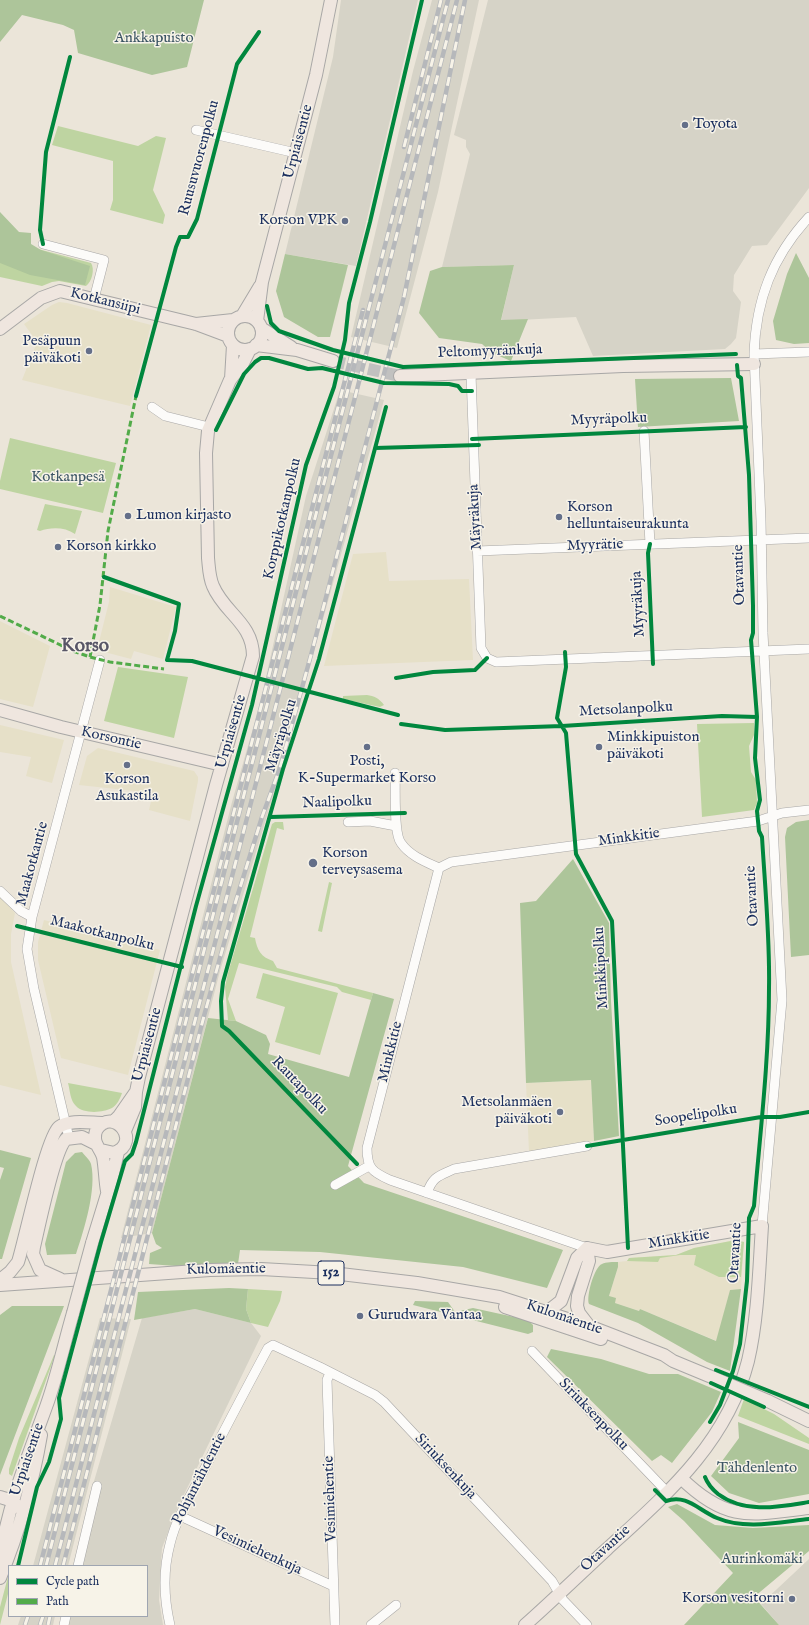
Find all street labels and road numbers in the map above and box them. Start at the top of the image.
street label: Ruusuvuorenpolku [176,98,224,218]
street label: Urpiaisentie [280,103,318,181]
street label: Kotkansiipi [68,285,142,319]
street label: Peltomyyränkuja [437,341,543,363]
street label: Myyräpolku [570,410,648,430]
street label: Korppikotkanpolku [260,456,306,582]
street label: Mäyräkuja [465,484,487,550]
street label: Myyrätie [566,536,624,556]
street label: Otavantie [730,544,750,606]
street label: Myyräkuja [628,570,650,638]
street label: Urpiaisentie [213,693,251,771]
street label: Mäyräpolku [262,697,302,775]
street label: Metsolanpolku [579,699,673,721]
street label: Korsontie [79,723,143,755]
street label: Naalipolku [302,793,372,813]
street label: Maakotkantie [13,820,53,908]
street label: Minkkitie [597,825,661,851]
street label: Otavantie [742,865,764,927]
street label: Maakotkanpolku [48,912,156,956]
street label: Minkkipolku [591,926,613,1010]
street label: Urpiaisentie [129,1006,167,1084]
street label: Minkkitie [375,1020,407,1084]
street label: Rautapolku [267,1053,331,1119]
street label: Soopelipolku [654,1101,738,1131]
street label: Otavantie [725,1222,747,1284]
street label: Minkkitie [647,1226,711,1254]
street label: Kulomäentie [186,1260,266,1280]
road number: 152 [318,1261,344,1285]
street label: Kulomäentie [523,1297,605,1339]
street label: Siriuksenpolku [554,1375,632,1455]
street label: Urpiaisentie [7,1421,49,1499]
street label: Pohjantähdentie [169,1430,231,1528]
street label: Siriuksenkuja [410,1431,480,1503]
street label: Vesimiehentie [320,1456,342,1542]
street label: Vesimiehenkuja [210,1522,304,1580]
street label: Otavantie [577,1522,635,1576]

